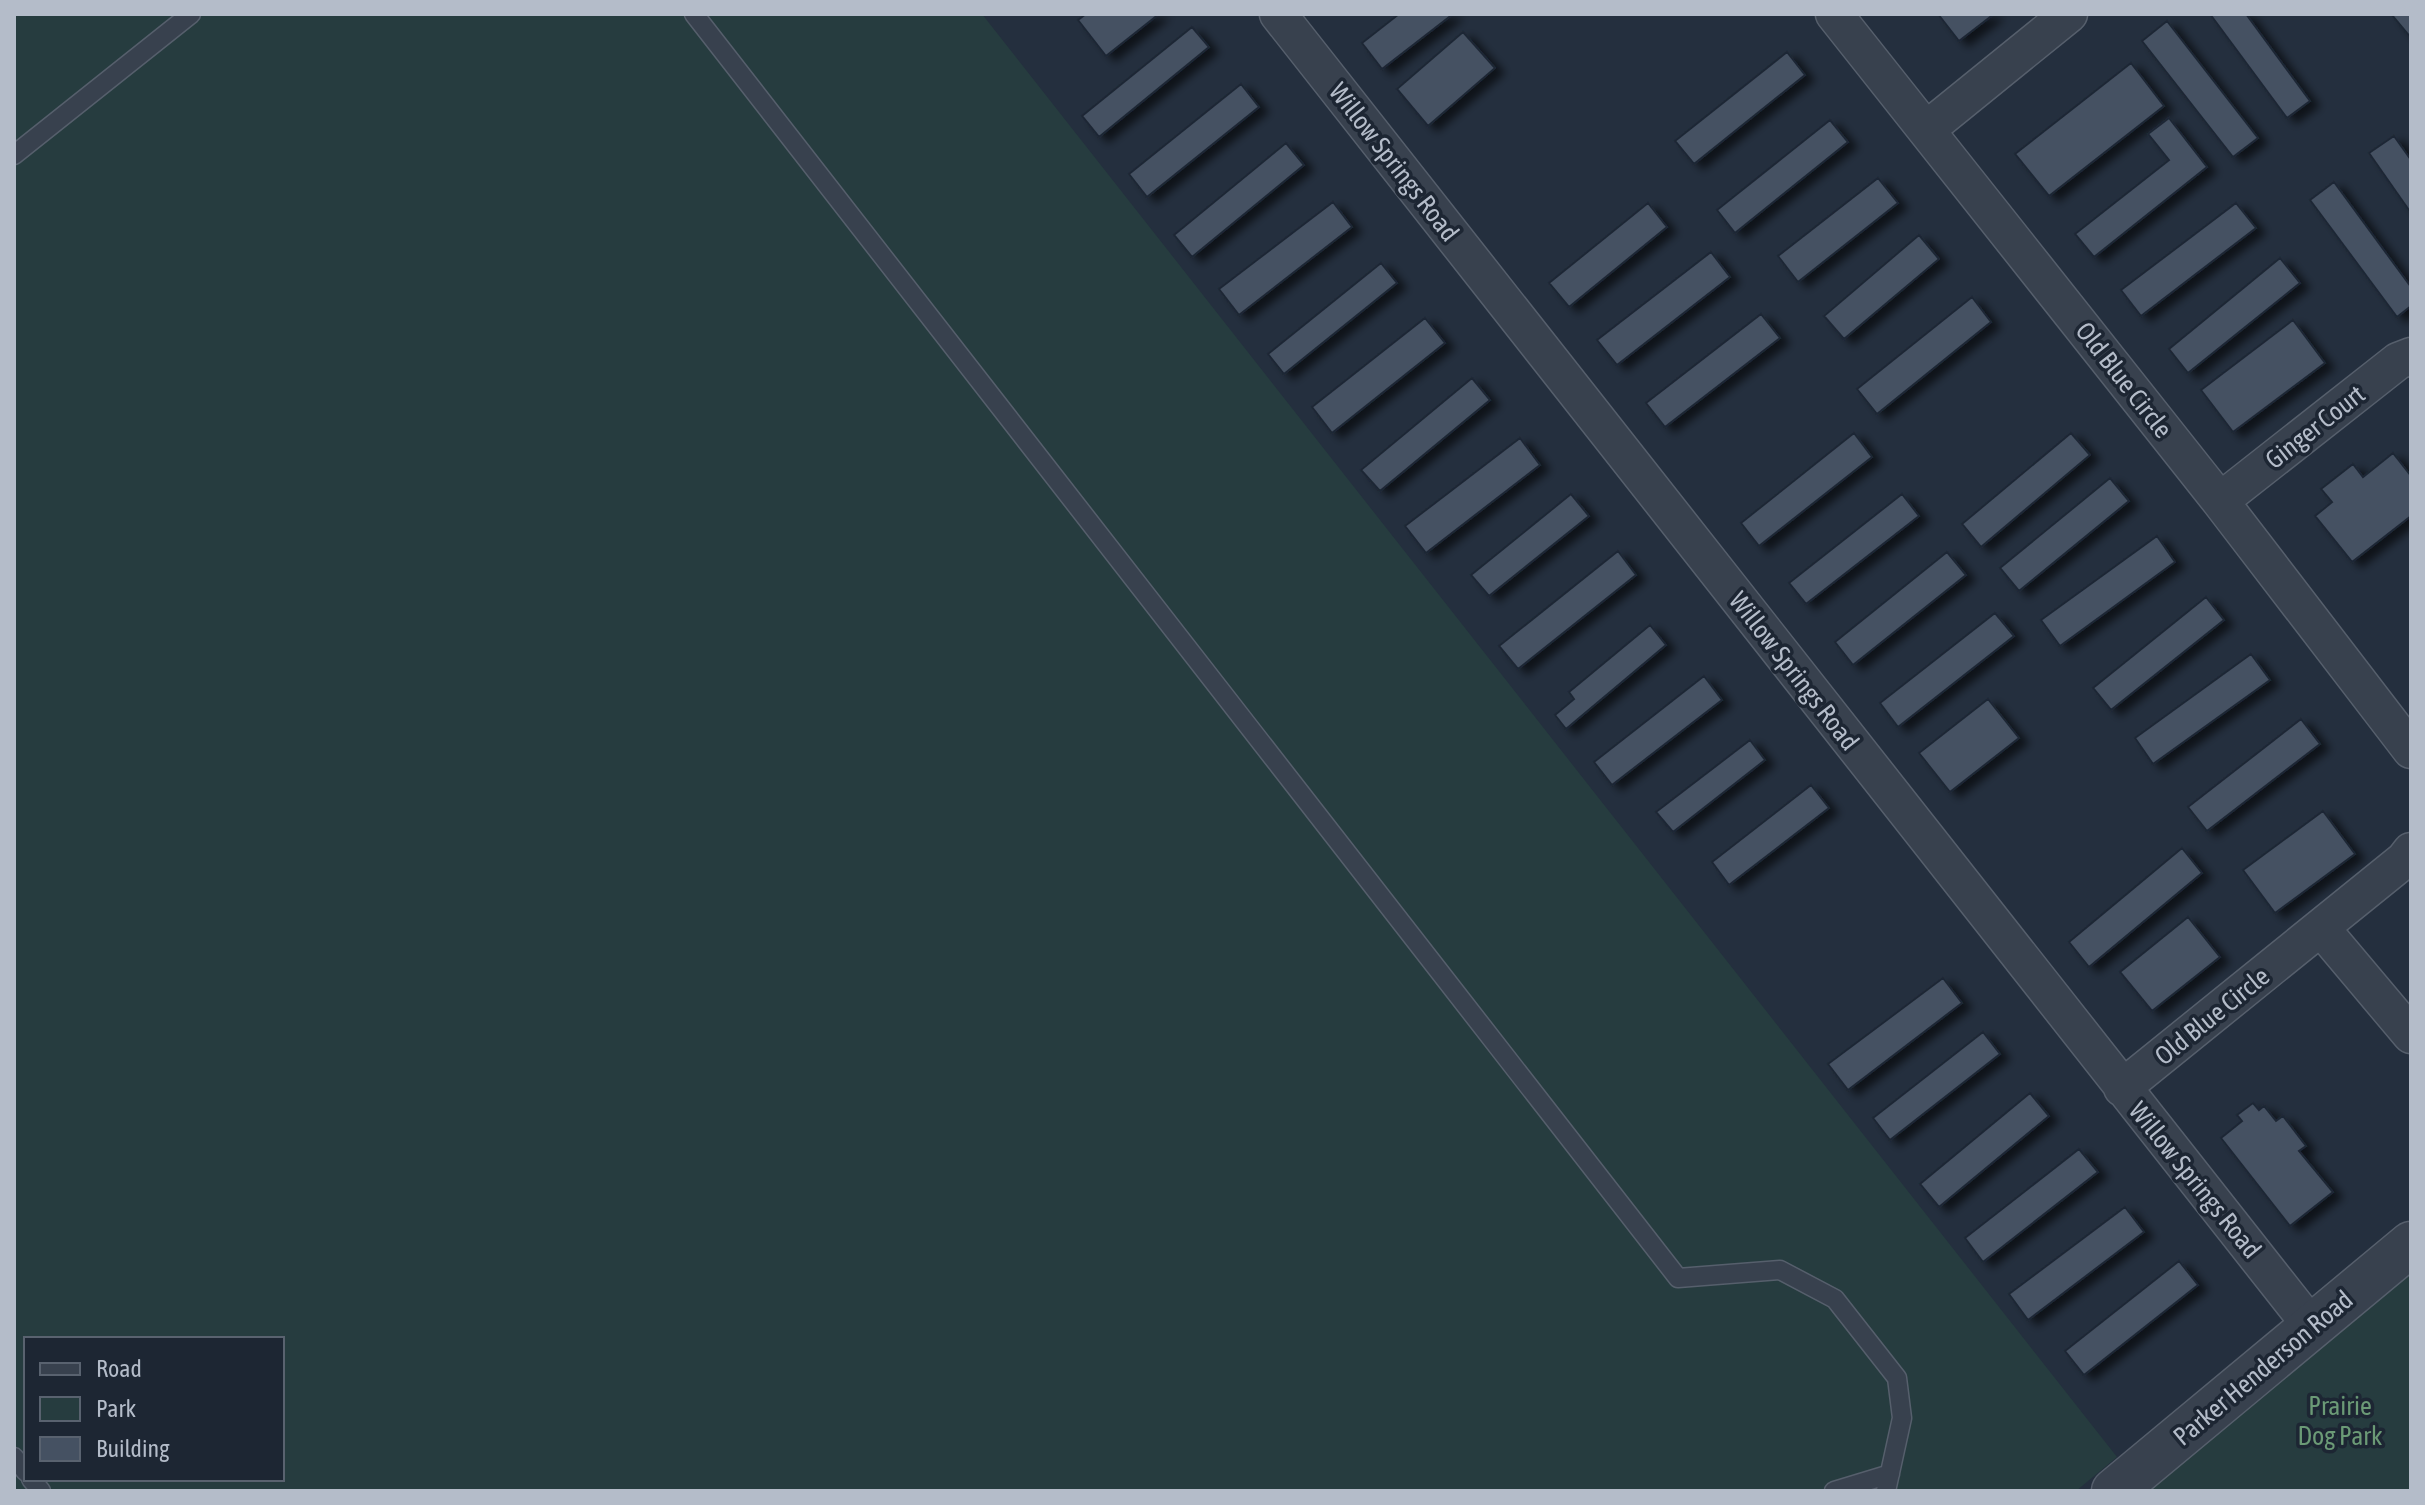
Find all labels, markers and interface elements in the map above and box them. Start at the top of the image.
street label: Willow Springs Road [1323,77,1465,247]
street label: Old Blue Circle [2070,316,2178,444]
street label: Ginger Court [2259,379,2371,475]
street label: Willow Springs Road [1723,586,1865,756]
street label: Old Blue Circle [2149,961,2275,1071]
street label: Willow Springs Road [2123,1096,2267,1264]
street label: Parker Henderson Road [2167,1284,2359,1452]
legend [24,1337,284,1481]
text: Road [96,1355,142,1382]
park label: Prairie Dog Park [2298,1391,2382,1451]
text: Park [96,1395,137,1422]
text: Building [96,1435,170,1462]

